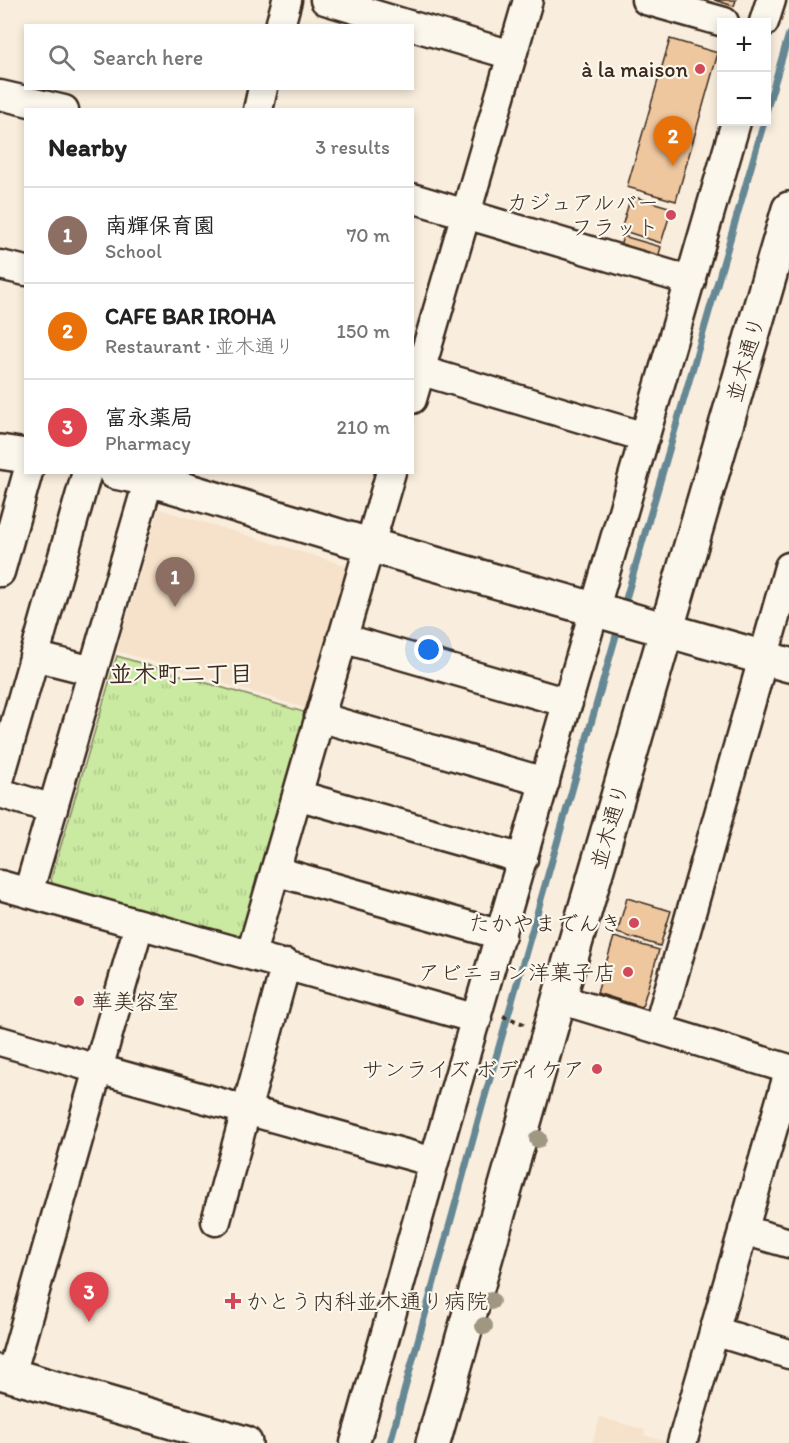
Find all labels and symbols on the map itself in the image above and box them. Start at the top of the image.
place label: à la maison [581,56,689,83]
marker: à la maison [693,62,707,76]
pin: 2 [654,116,692,166]
place label: カジュアルバー フラット [506,189,659,241]
marker: カジュアルバー フラット [664,208,678,222]
street label: 並木通り [720,313,771,405]
pin: 1 [156,558,195,607]
your location [414,635,443,664]
district label: 並木町二丁目 [109,659,253,688]
street label: 並木通り [584,780,635,872]
place label: たかやまでんき [468,910,622,937]
marker: たかやまでんき [627,916,641,930]
place label: アビニョン洋菓子店 [418,959,616,986]
marker: アビニョン洋菓子店 [621,965,635,979]
place label: 華美容室 [91,988,179,1015]
marker: 華美容室 [72,994,86,1008]
place label: サンライズ ボディケア [362,1056,585,1083]
marker: サンライズ ボディケア [590,1062,604,1076]
pin: 3 [70,1272,109,1322]
place label: かとう内科並木通り病院 [246,1288,488,1315]
marker: かとう内科並木通り病院 [224,1292,242,1310]

